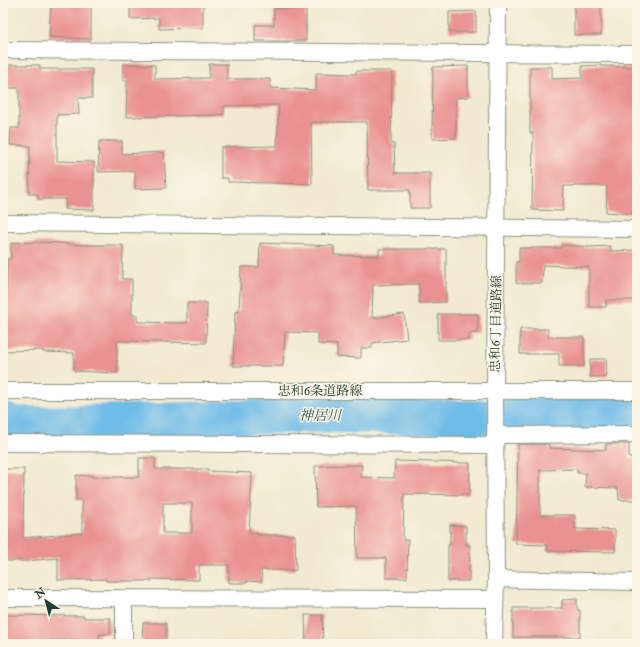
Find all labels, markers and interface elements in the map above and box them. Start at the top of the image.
street label: 忠和6丁目道路線 [487,275,505,373]
street label: 忠和6条道路線 [278,383,362,399]
water label: 神居川 [299,407,343,424]
north arrow [26,581,66,621]
text: N [32,584,49,602]

